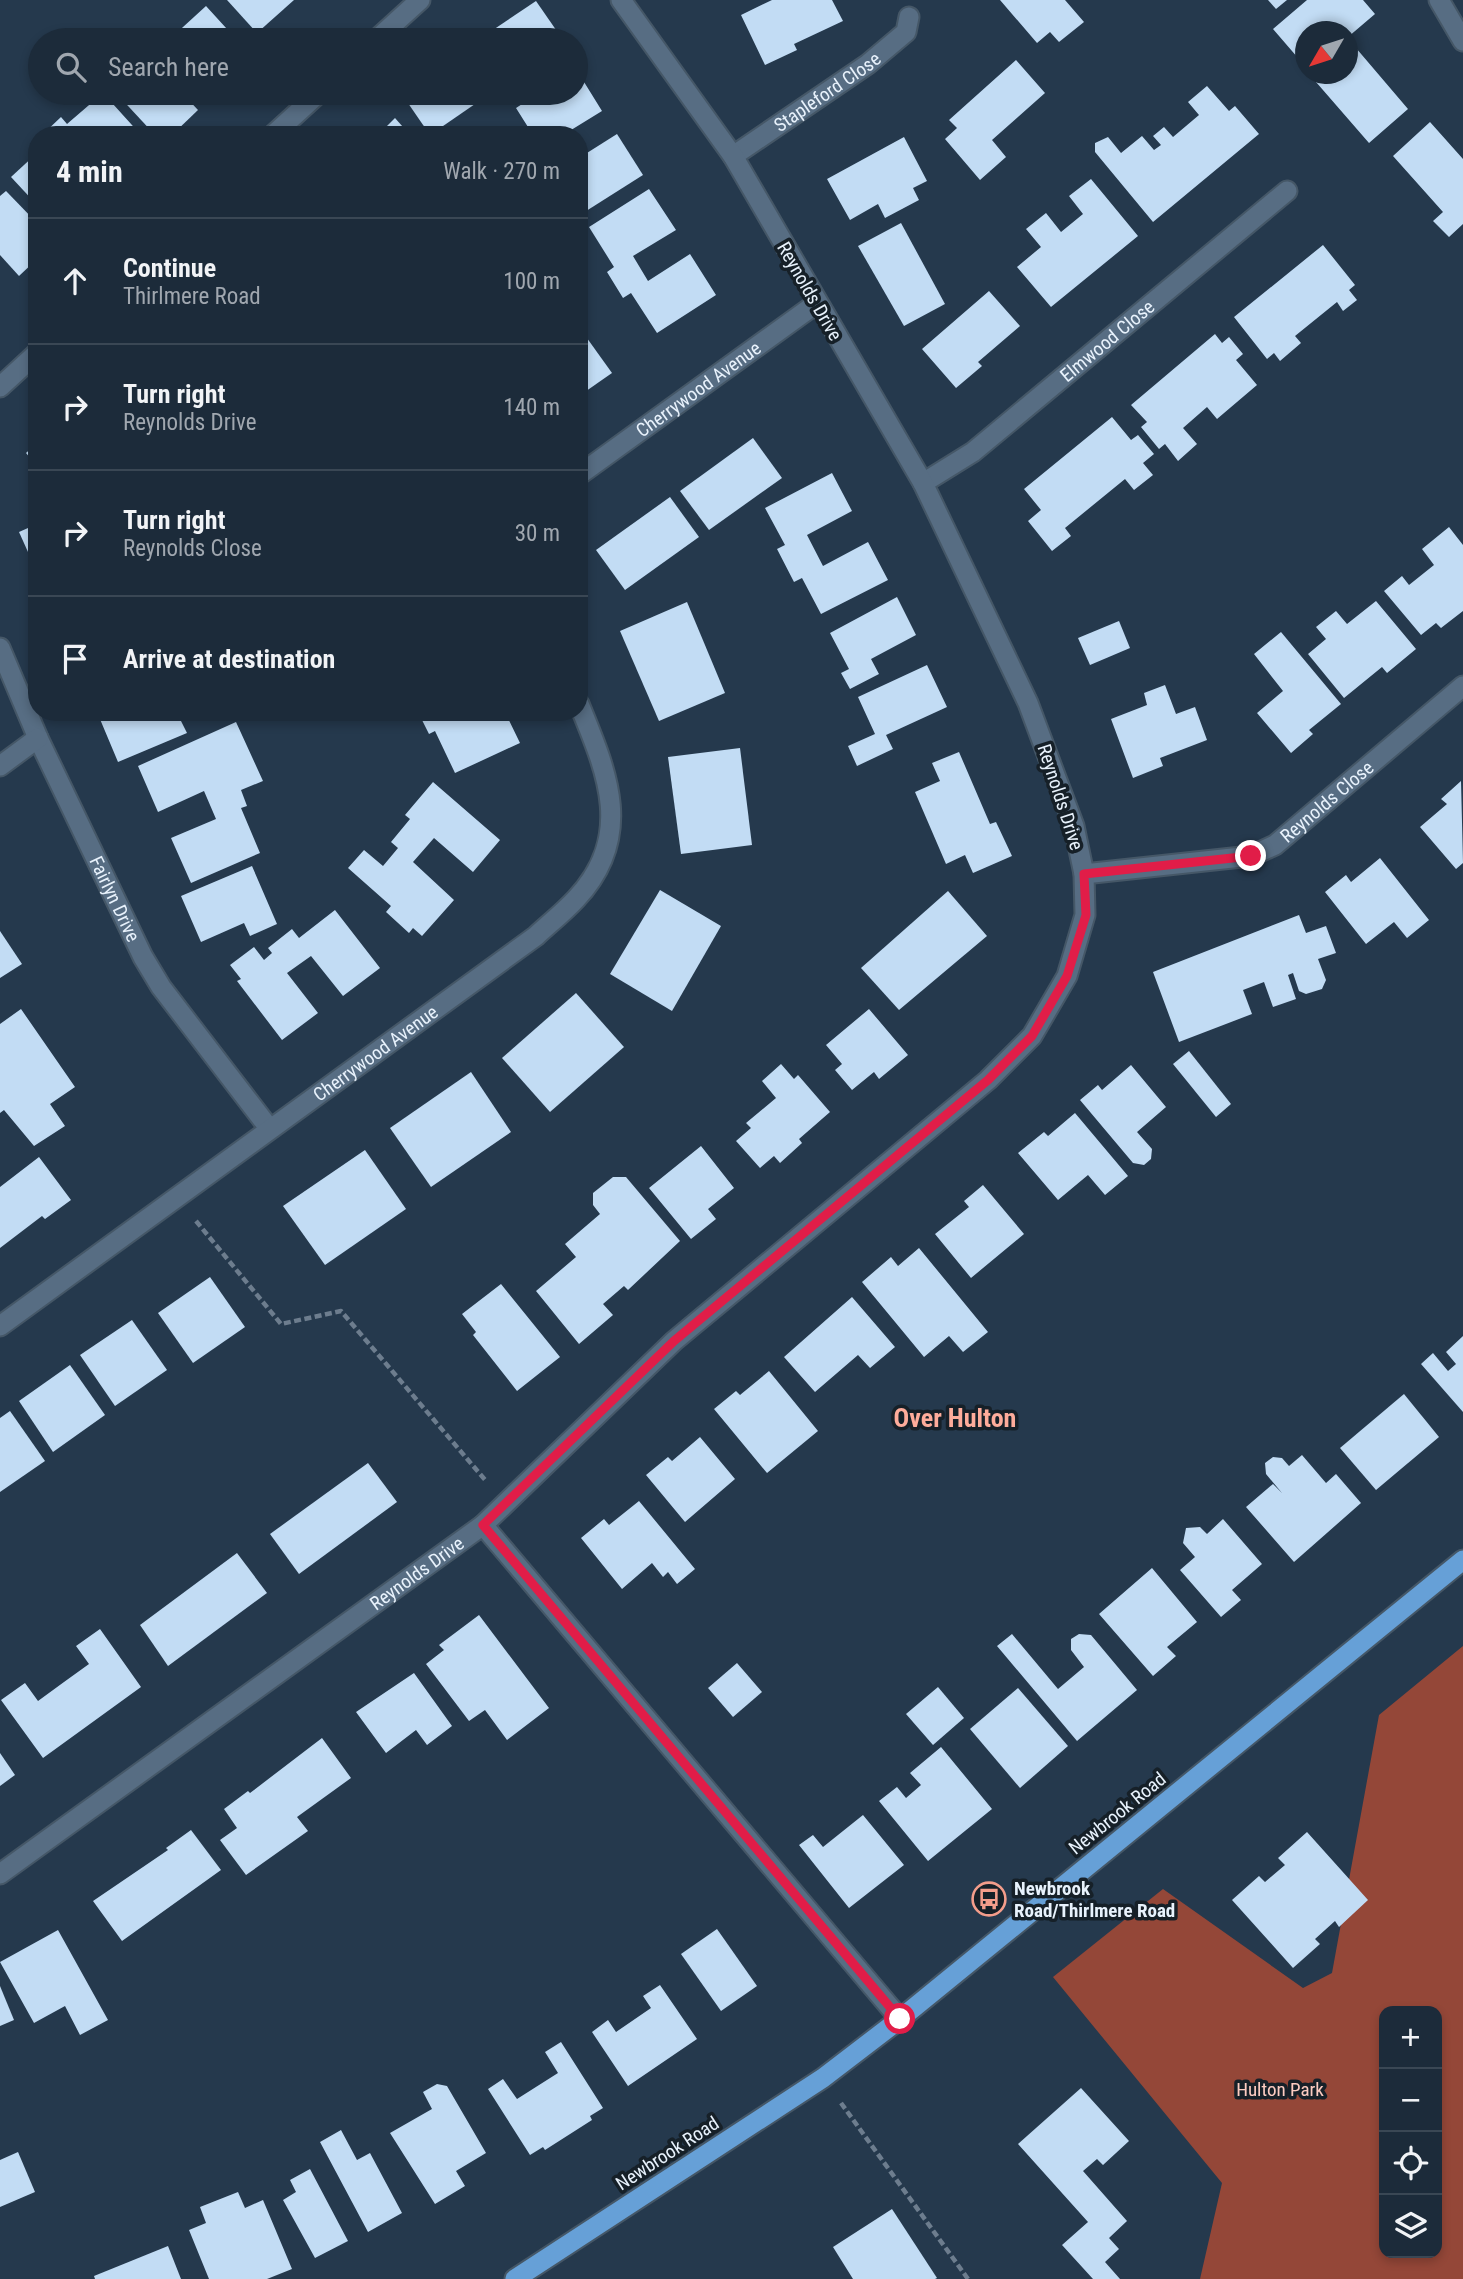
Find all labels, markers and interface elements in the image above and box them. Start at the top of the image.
north arrow [1295,21,1358,84]
search box [28,28,588,105]
street label: Stapleford Close [770,47,886,137]
icon: search [52,48,90,86]
text: Search here [108,52,229,82]
text: 4 min [56,154,123,189]
text: Walk · 270 m [443,158,560,185]
street label: Reynolds Drive [772,238,847,345]
text: Continue [123,253,216,283]
icon: ahead [56,262,94,300]
text: 100 m [503,268,560,295]
text: Thirlmere Road [123,283,261,310]
street label: Elmwood Close [1055,295,1159,387]
street label: Cherrywood Avenue [632,336,765,442]
text: Turn right [123,379,225,409]
icon: right [56,388,94,426]
text: 140 m [503,394,560,421]
text: Reynolds Drive [123,409,256,436]
text: Turn right [123,505,225,535]
icon: right [56,514,94,552]
text: 30 m [515,520,560,547]
text: Reynolds Close [123,535,262,562]
icon: arrive [56,640,94,678]
text: Arrive at destination [123,644,335,674]
street label: Reynolds Drive [1033,741,1089,853]
street label: Reynolds Close [1276,756,1378,848]
route end [1235,840,1266,871]
street label: Fairlyn Drive [84,853,145,946]
street label: Cherrywood Avenue [309,1000,442,1106]
district label: Over Hulton [894,1403,1016,1433]
street label: Reynolds Drive [365,1532,468,1615]
street label: Newbrook Road [1064,1767,1170,1860]
place label: Newbrook Road/Thirlmere Road [1014,1877,1175,1922]
bus stop icon: Newbrook Road/Thirlmere Road [970,1880,1008,1918]
route start [884,2003,915,2034]
map controls [1379,2006,1442,2258]
button: + [1379,2006,1442,2069]
button: − [1379,2069,1442,2132]
park label: Hulton Park [1236,2078,1324,2101]
street label: Newbrook Road [611,2112,723,2195]
button: locate [1379,2132,1442,2195]
button: layers [1379,2195,1442,2258]

